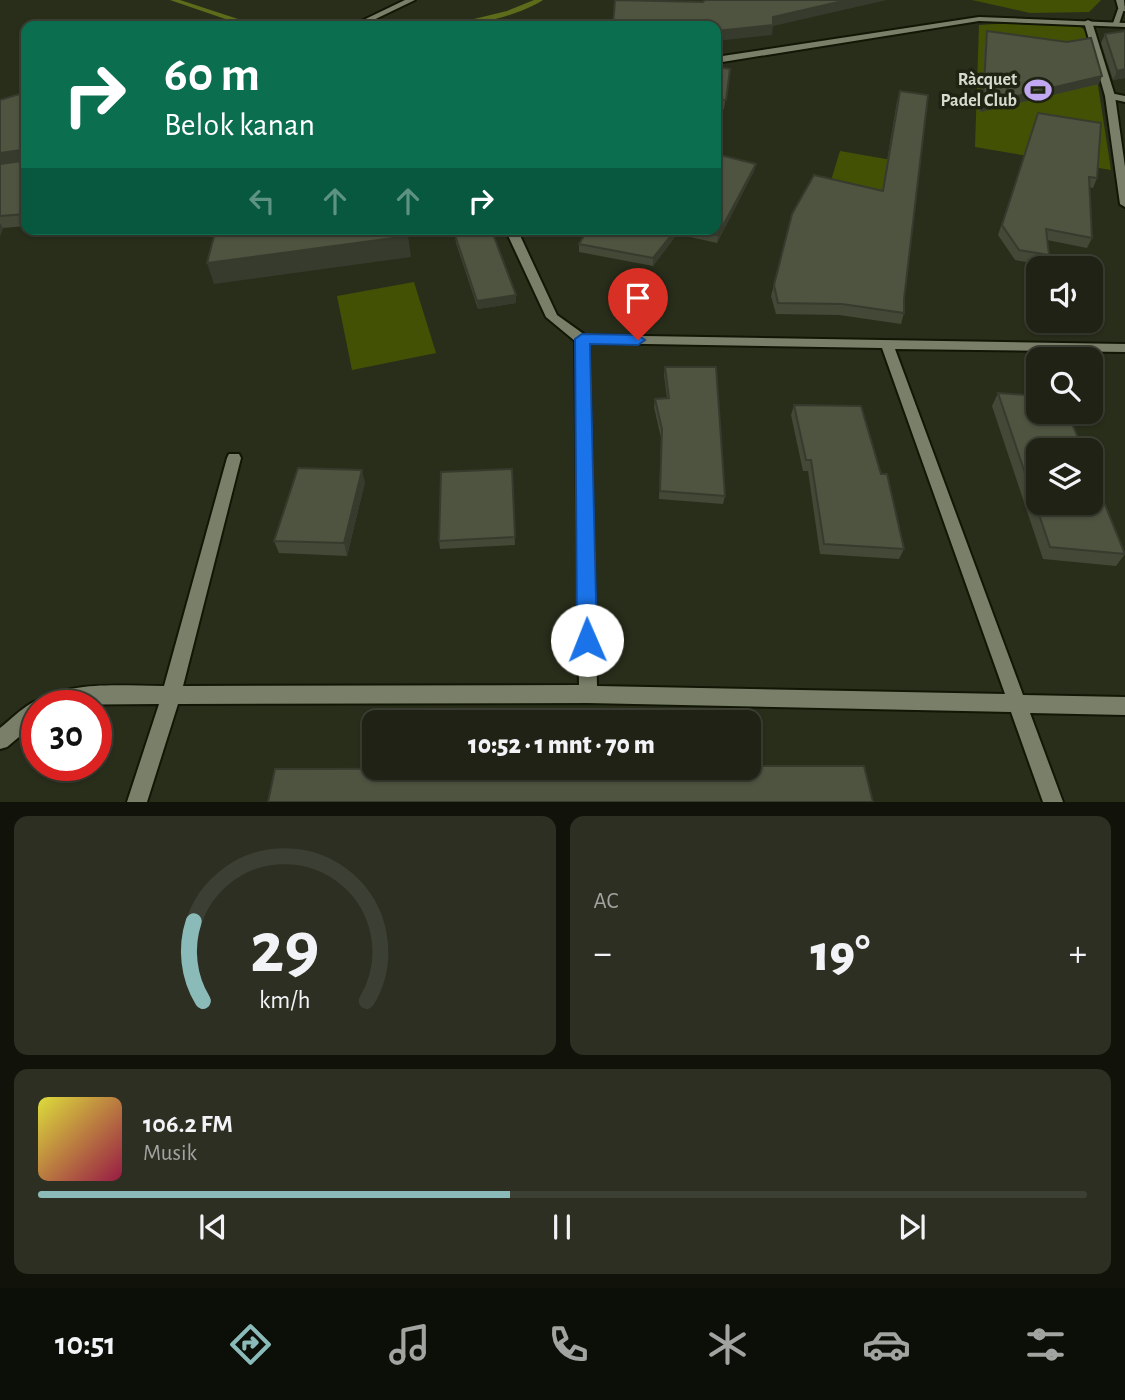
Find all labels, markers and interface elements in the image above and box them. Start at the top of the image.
icon: right [49,49,140,140]
text: 60 m [164,51,260,100]
place label: Ràcquet Padel Club [941,71,1017,110]
sports icon: Ràcquet Padel Club [1023,75,1053,105]
text: Belok kanan [164,109,315,141]
icon: left [243,182,281,220]
icon: ahead [316,182,354,220]
icon: ahead [389,182,427,220]
icon: right [462,182,500,220]
map controls [1026,256,1103,515]
button: sound [1026,256,1103,333]
pin [608,268,668,340]
icon: arrive [619,279,657,317]
button: search [1026,347,1103,424]
button: layers [1026,438,1103,515]
position arrow [550,603,624,677]
speed limit sign: 30 [21,690,112,781]
text: 10:52 · 1 mnt · 70 m [468,732,655,758]
text: AC [594,890,618,913]
text: 29 [250,914,319,987]
text: 19° [810,928,870,980]
text: − [594,935,612,973]
text: + [1069,935,1087,973]
text: km/h [259,988,311,1013]
text: 106.2 FM [143,1111,233,1137]
text: Musik [143,1142,197,1165]
icon: previous [194,1208,232,1246]
icon: pause [543,1208,581,1246]
icon: next [893,1208,931,1246]
icon: directions [226,1320,275,1369]
icon: music [385,1320,434,1369]
icon: phone [544,1320,593,1369]
icon: climate [703,1320,752,1369]
icon: car [862,1320,911,1369]
icon: filters [1021,1320,1070,1369]
text: 10:51 [55,1328,116,1360]

